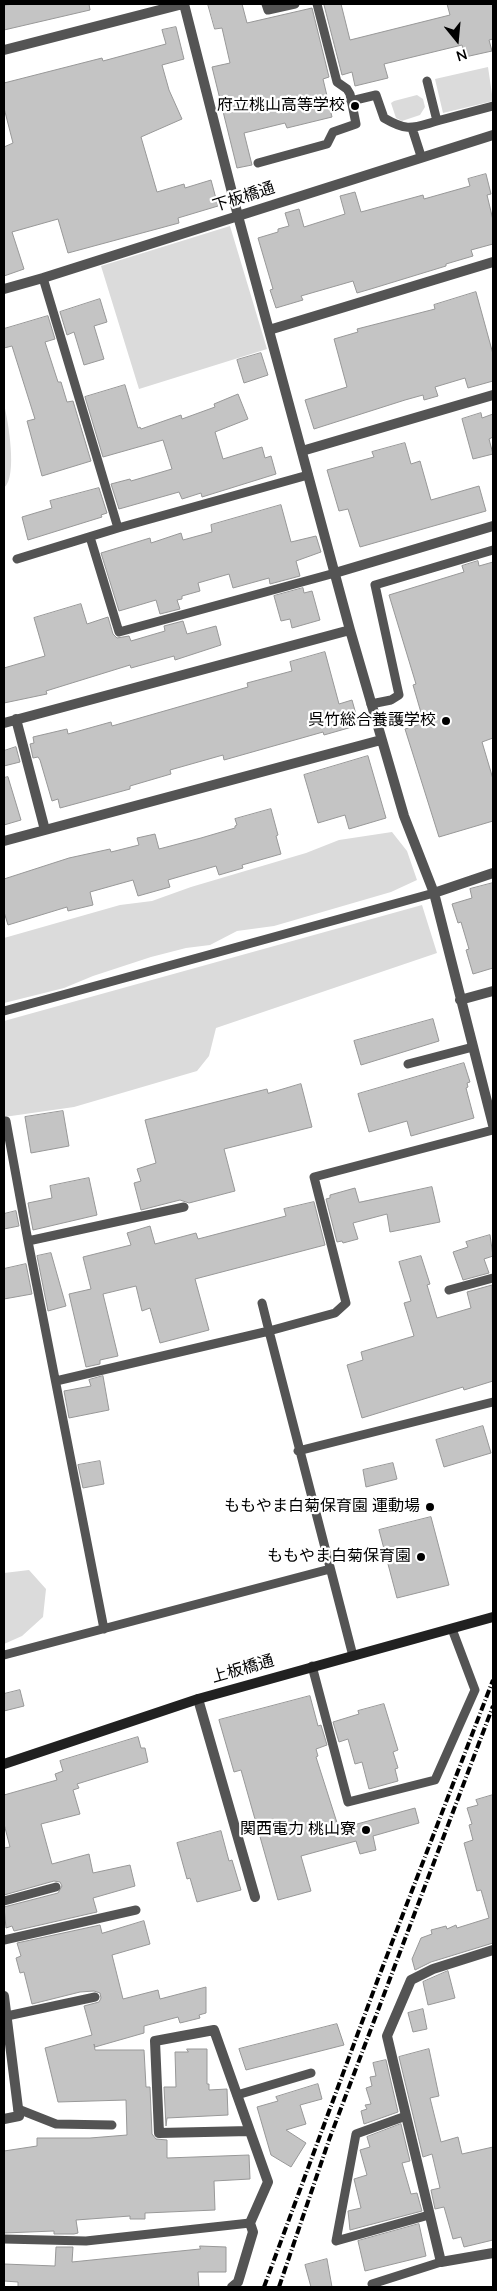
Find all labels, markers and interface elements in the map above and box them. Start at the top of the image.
north arrow [432,15,482,65]
text: N [454,44,469,65]
place label: 府立桃山高等学校 [217,96,345,116]
marker: 府立桃山高等学校 [349,100,361,112]
street label: 下板橋通 [211,179,277,217]
place label: 呉竹総合養護学校 [308,711,436,731]
marker: 呉竹総合養護学校 [440,715,452,727]
place label: ももやま白菊保育園 運動場 [224,1497,420,1517]
marker: ももやま白菊保育園 運動場 [424,1501,436,1513]
place label: ももやま白菊保育園 [267,1547,411,1567]
marker: ももやま白菊保育園 [415,1551,427,1563]
street label: 上板橋通 [210,1652,276,1688]
place label: 関西電力 桃山寮 [240,1820,356,1840]
marker: 関西電力 桃山寮 [360,1824,372,1836]

